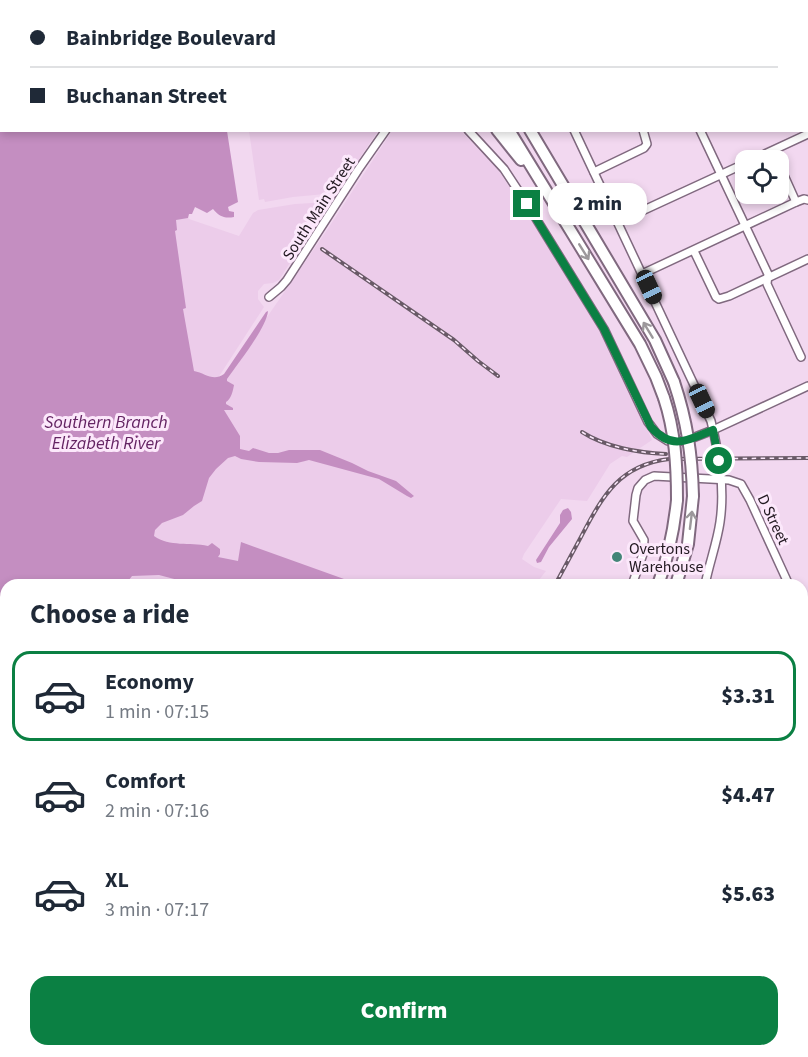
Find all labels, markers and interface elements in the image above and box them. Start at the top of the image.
text: Bainbridge Boulevard [66,22,276,54]
text: Buchanan Street [66,80,227,112]
map controls [735,150,789,204]
button: locate [735,150,789,204]
street label: South Main Street [277,152,361,264]
callout: 2 min [548,183,647,225]
route end [513,190,540,217]
text: 2 min [573,190,622,218]
one-way arrow [578,243,590,260]
car [633,267,665,307]
one-way arrow [642,322,654,339]
car [686,381,718,421]
water label: Southern Branch Elizabeth River [44,410,168,456]
route start [705,447,732,474]
street label: D Street [752,491,795,549]
one-way arrow [685,511,696,531]
place label: Overtons Warehouse [629,538,703,578]
marker: Overtons Warehouse [610,550,624,564]
text: Choose a ride [30,595,190,634]
text: Economy [105,666,194,698]
icon: car [33,669,87,723]
text: $3.31 [721,680,775,712]
text: 1 min · 07:15 [105,698,209,726]
text: Comfort [105,765,186,797]
icon: car [33,768,87,822]
text: $4.47 [721,779,775,811]
text: 2 min · 07:16 [105,797,209,825]
text: XL [105,864,129,896]
icon: car [33,867,87,921]
text: $5.63 [721,878,775,910]
text: 3 min · 07:17 [105,896,209,924]
button: Confirm [30,976,778,1045]

